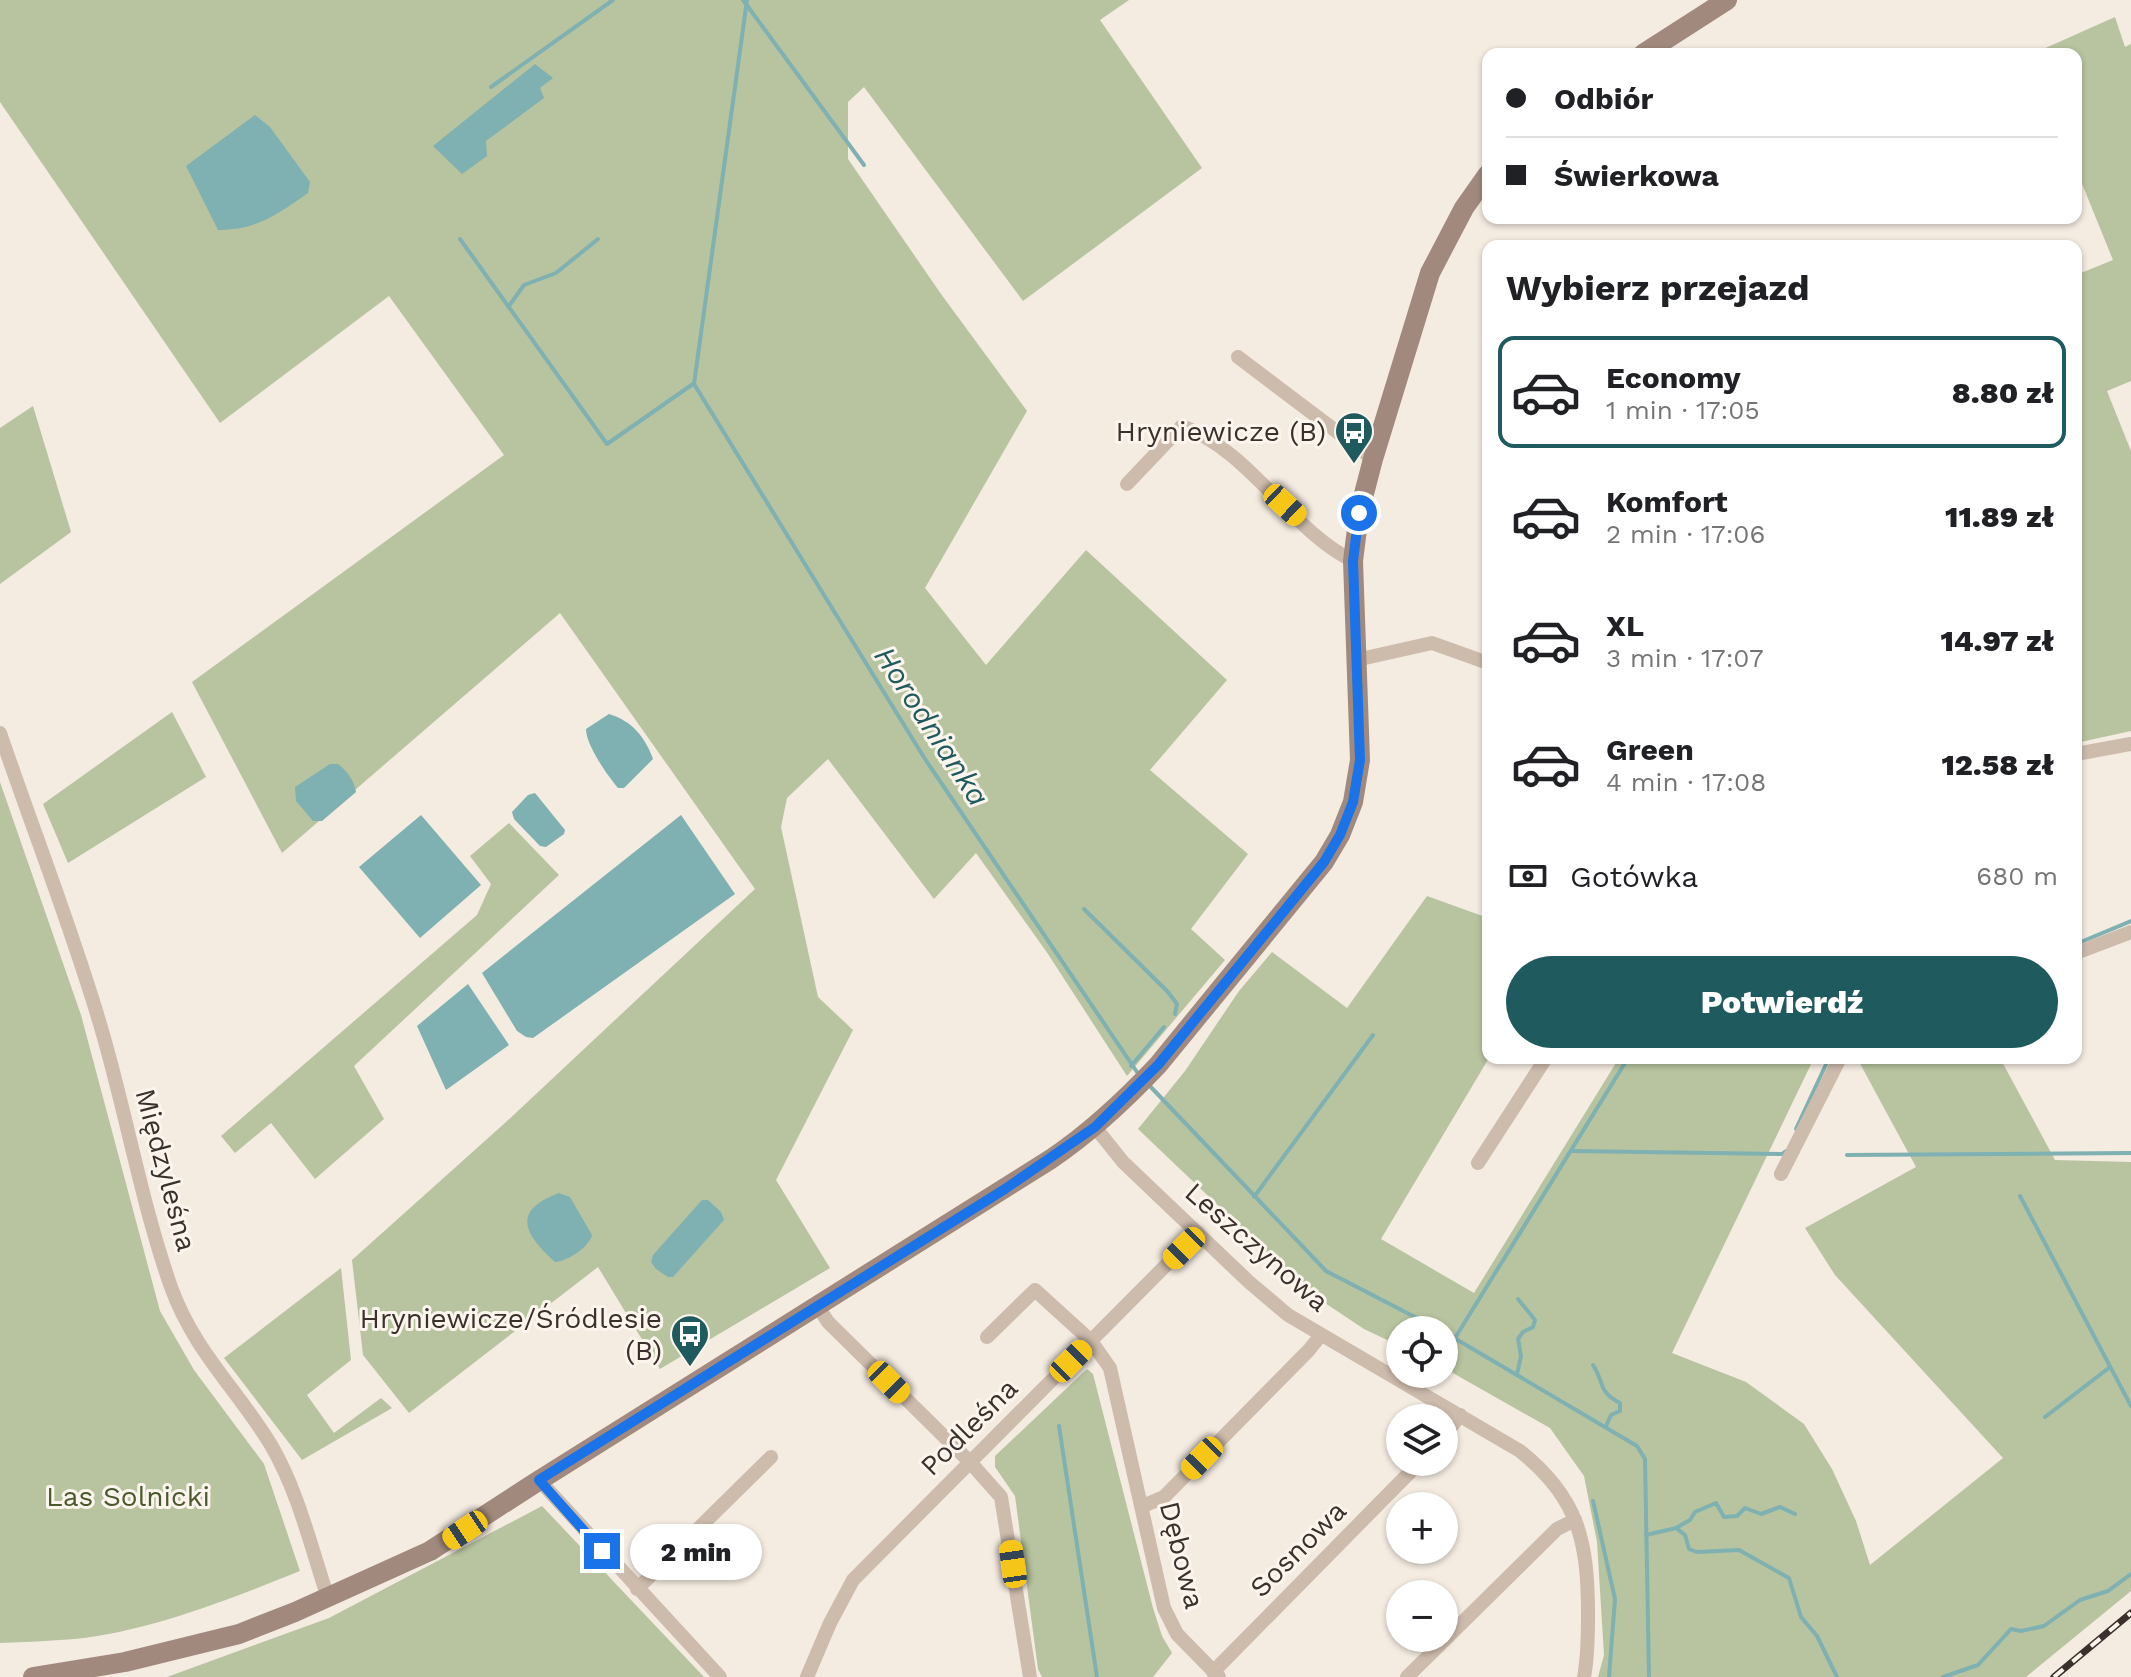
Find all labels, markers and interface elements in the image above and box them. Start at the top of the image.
text: Odbiór [1554,81,1653,116]
text: Świerkowa [1554,158,1719,193]
text: Wybierz przejazd [1506,267,1810,309]
icon: car [1510,356,1582,428]
text: Economy [1606,360,1741,395]
text: 8.80 zł [1952,375,2054,410]
text: 1 min · 17:05 [1606,395,1760,425]
bus stop icon: Hryniewicze (B) [1333,410,1375,465]
place label: Hryniewicze (B) [1115,415,1326,448]
car [1259,480,1311,530]
icon: car [1510,480,1582,552]
text: Komfort [1606,484,1728,519]
route start [1341,495,1377,531]
text: 11.89 zł [1945,499,2054,534]
text: 2 min · 17:06 [1606,519,1765,549]
icon: car [1510,604,1582,676]
text: XL [1606,608,1644,643]
text: 14.97 zł [1940,623,2054,658]
water label: Horodnianka [867,640,997,812]
text: 3 min · 17:07 [1606,643,1764,673]
icon: car [1510,728,1582,800]
text: Green [1606,732,1694,767]
text: 12.58 zł [1941,747,2054,782]
text: 4 min · 17:08 [1606,767,1766,797]
icon: cash [1506,854,1550,898]
text: Gotówka [1570,859,1698,894]
text: 680 m [1976,861,2058,891]
button: Potwierdź [1506,956,2058,1048]
street label: Międzyleśna [128,1085,204,1255]
street label: Leszczynowa [1178,1176,1336,1318]
car [1159,1223,1209,1273]
place label: Hryniewicze/Śródlesie (B) [360,1302,662,1367]
bus stop icon: Hryniewicze/Śródlesie (B) [669,1313,711,1368]
map controls [1386,1316,1458,1652]
button: locate [1386,1316,1458,1388]
car [1046,1336,1096,1386]
car [864,1357,914,1407]
street label: Podleśna [914,1371,1025,1482]
button: layers [1386,1404,1458,1476]
car [1177,1432,1227,1484]
park label: Las Solnicki [46,1480,210,1513]
button: + [1386,1492,1458,1564]
street label: Sosnowa [1243,1494,1353,1604]
street label: Dębowa [1153,1498,1211,1612]
car [438,1507,492,1553]
callout: 2 min [630,1523,762,1579]
route end [584,1533,620,1569]
text: 2 min [661,1537,731,1567]
car [998,1539,1028,1589]
button: − [1386,1580,1458,1652]

